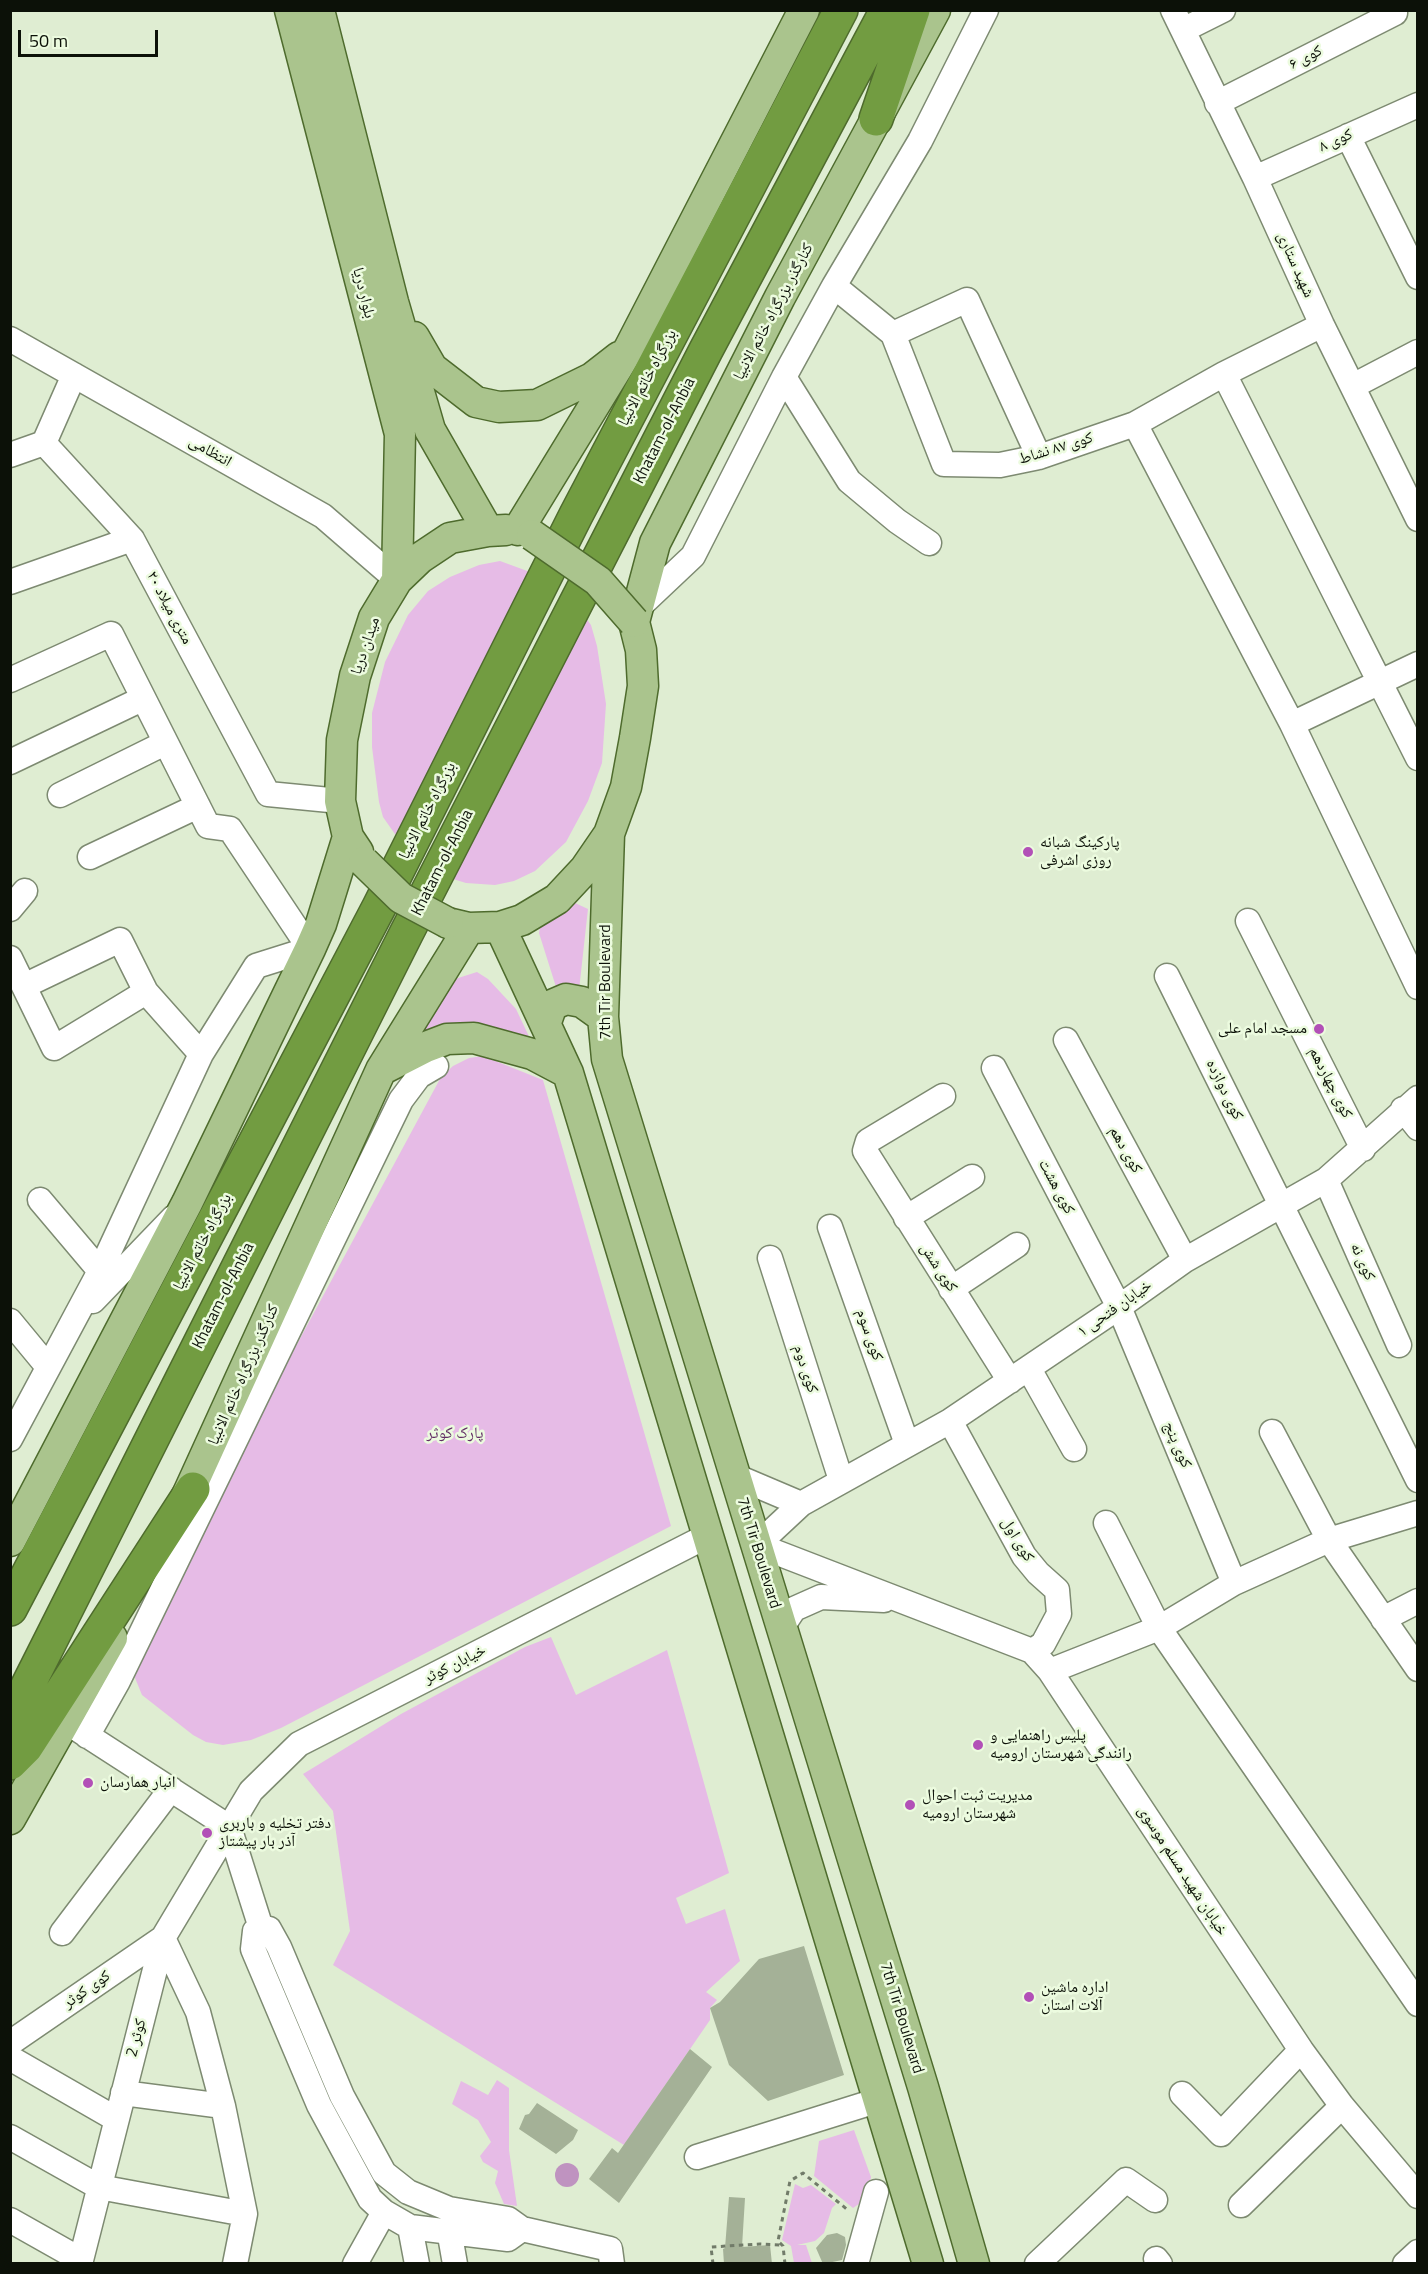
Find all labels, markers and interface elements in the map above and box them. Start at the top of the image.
scale bar [21,18,160,56]
text: 50 m [29,27,68,54]
street label: کوی ۶ [1286,42,1326,74]
street label: کوی ۸ [1316,125,1356,157]
street label: شهید ستاری [1272,229,1318,301]
street label: کنارگذر بزرگراه خاتم الانبیا [730,240,818,384]
street label: بلوار دریا [347,266,379,320]
street label: بزرگراه خاتم الانبیا [614,326,682,430]
street label: Khatam-ol-Anbia [630,375,700,487]
street label: کوی ۸۷ نشاط [1016,429,1096,469]
street label: انتظامی [185,432,235,472]
street label: ۲۰ متری میلاد [142,568,196,648]
street label: میدان دریا [347,615,385,677]
street label: بزرگراه خاتم الانبیا [395,759,461,863]
street label: Khatam-ol-Anbia [408,807,478,919]
place label: پارکینگ شبانه روزی اشرفی [1040,833,1120,871]
marker: پارکینگ شبانه روزی اشرفی [1021,845,1035,859]
street label: 7th Tir Boulevard [596,924,616,1040]
place label: مسجد امام علی [1218,1019,1307,1039]
marker: مسجد امام علی [1312,1022,1326,1036]
street label: کوی چهاردهم [1304,1044,1356,1122]
street label: کوی دوازده [1201,1057,1247,1123]
street label: کوی دهم [1104,1123,1146,1177]
street label: کوی هشت [1034,1156,1078,1218]
street label: بزرگراه خاتم الانبیا [169,1190,237,1294]
street label: Khatam-ol-Anbia [189,1240,259,1352]
street label: کوی شش [915,1240,961,1296]
street label: کوی نه [1345,1240,1379,1284]
street label: خیابان فتحی ۱ [1074,1276,1156,1342]
street label: کنارگذر بزرگراه خاتم الانبیا [204,1302,284,1448]
street label: کوی سوم [851,1307,887,1363]
street label: کوی دوم [788,1343,822,1395]
street label: کوی پنج [1159,1419,1195,1471]
park label: پارک کوثر [427,1424,483,1444]
street label: 7th Tir Boulevard [732,1495,784,1611]
street label: کوی اول [996,1514,1038,1566]
street label: خیابان کوثر [421,1641,489,1689]
place label: پلیس راهنمایی و رانندگی شهرستان ارومیه [990,1726,1132,1764]
marker: پلیس راهنمایی و رانندگی شهرستان ارومیه [971,1738,985,1752]
place label: انبار همارسان [100,1773,176,1793]
marker: انبار همارسان [81,1776,95,1790]
place label: مدیریت ثبت احوال شهرستان ارومیه [922,1786,1032,1824]
marker: مدیریت ثبت احوال شهرستان ارومیه [903,1798,917,1812]
street label: خیابان شهید مسلم موسوی [1133,1802,1231,1940]
place label: دفتر تخلیه و باربری آذر بار پیشتاز [219,1814,331,1852]
marker: دفتر تخلیه و باربری آذر بار پیشتاز [200,1826,214,1840]
street label: 7th Tir Boulevard [875,1960,927,2076]
street label: کوی کوثر [60,1967,114,2013]
place label: اداره ماشین آلات استان [1041,1978,1108,2016]
marker: اداره ماشین آلات استان [1022,1990,1036,2004]
street label: کوثر 2 [123,2017,151,2059]

